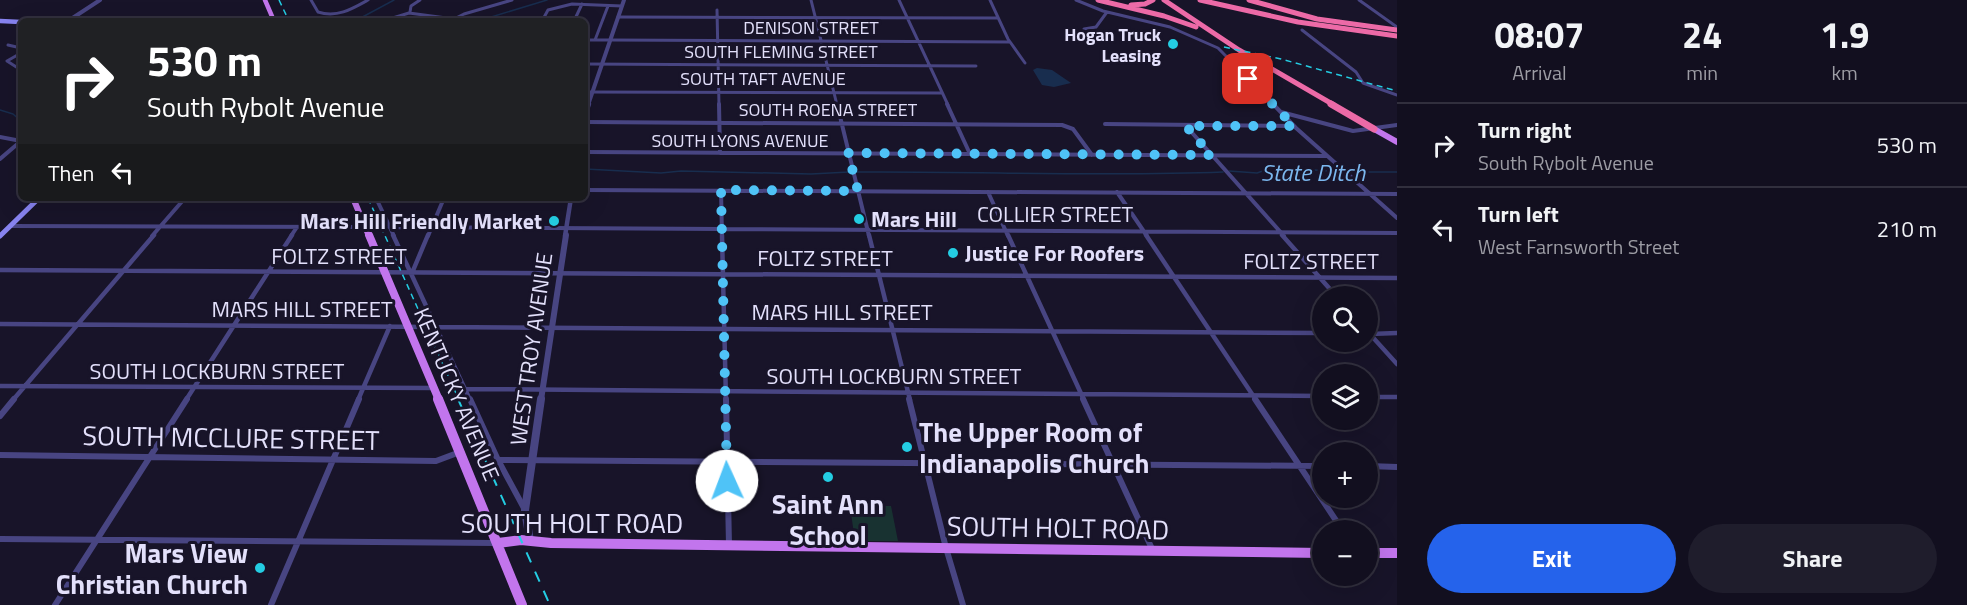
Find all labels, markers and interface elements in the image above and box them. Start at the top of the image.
text: 08:07 [1495,7,1584,62]
text: 24 [1682,7,1722,62]
text: 1.9 [1820,7,1869,62]
street label: DENISON STREET [743,14,879,41]
place label: Hogan Truck Leasing [1064,21,1162,69]
text: 530 m [147,28,262,92]
marker: Hogan Truck Leasing [1166,37,1180,51]
street label: SOUTH FLEMING STREET [684,38,878,65]
icon: right [48,42,126,120]
pin [1222,53,1273,104]
text: Arrival [1512,57,1567,88]
text: min [1686,57,1718,88]
text: km [1831,57,1858,88]
icon: arrive [1231,62,1264,95]
street label: SOUTH TAFT AVENUE [680,65,846,92]
text: South Rybolt Avenue [147,86,384,127]
street label: SOUTH ROENA STREET [739,96,918,123]
text: Turn right [1478,113,1572,147]
street label: SOUTH LYONS AVENUE [651,127,829,154]
text: 530 m [1877,128,1937,162]
icon: right [1427,129,1460,162]
text: South Rybolt Avenue [1478,147,1654,178]
water label: State Ditch [1261,154,1366,190]
text: Then [48,156,94,190]
icon: left [106,156,139,189]
street label: COLLIER STREET [977,197,1134,231]
text: Turn left [1478,197,1559,231]
place label: Mars Hill [871,202,957,236]
place label: Mars Hill Friendly Market [300,204,542,238]
marker: Mars Hill [852,212,866,226]
text: 210 m [1877,212,1937,246]
icon: left [1427,213,1460,246]
marker: Mars Hill Friendly Market [547,214,561,228]
text: West Farnsworth Street [1478,231,1679,262]
place label: Justice For Roofers [965,236,1144,270]
street label: FOLTZ STREET [271,239,407,273]
street label: FOLTZ STREET [757,241,893,275]
street label: FOLTZ STREET [1243,244,1379,278]
marker: Justice For Roofers [946,246,960,260]
street label: WEST TROY AVENUE [501,250,561,448]
map controls [1312,286,1378,586]
button: search [1312,286,1378,352]
street label: MARS HILL STREET [211,292,393,326]
street label: MARS HILL STREET [751,295,933,329]
street label: KENTUCKY AVENUE [405,302,509,486]
street label: SOUTH LOCKBURN STREET [90,354,345,388]
street label: SOUTH LOCKBURN STREET [767,359,1022,393]
button: layers [1312,364,1378,430]
place label: The Upper Room of Indianapolis Church [919,411,1150,483]
street label: SOUTH MCCLURE STREET [82,414,380,460]
marker: The Upper Room of Indianapolis Church [900,440,914,454]
button: + [1312,442,1378,508]
position arrow [695,449,759,513]
marker: Saint Ann School [821,470,835,484]
place label: Saint Ann School [772,483,884,555]
street label: SOUTH HOLT ROAD [461,502,683,543]
street label: SOUTH HOLT ROAD [946,505,1170,549]
button: − [1312,520,1378,586]
button: Exit [1427,524,1676,593]
button: Share [1688,524,1937,593]
place label: Mars View Christian Church [56,532,248,604]
marker: Mars View Christian Church [253,561,267,575]

